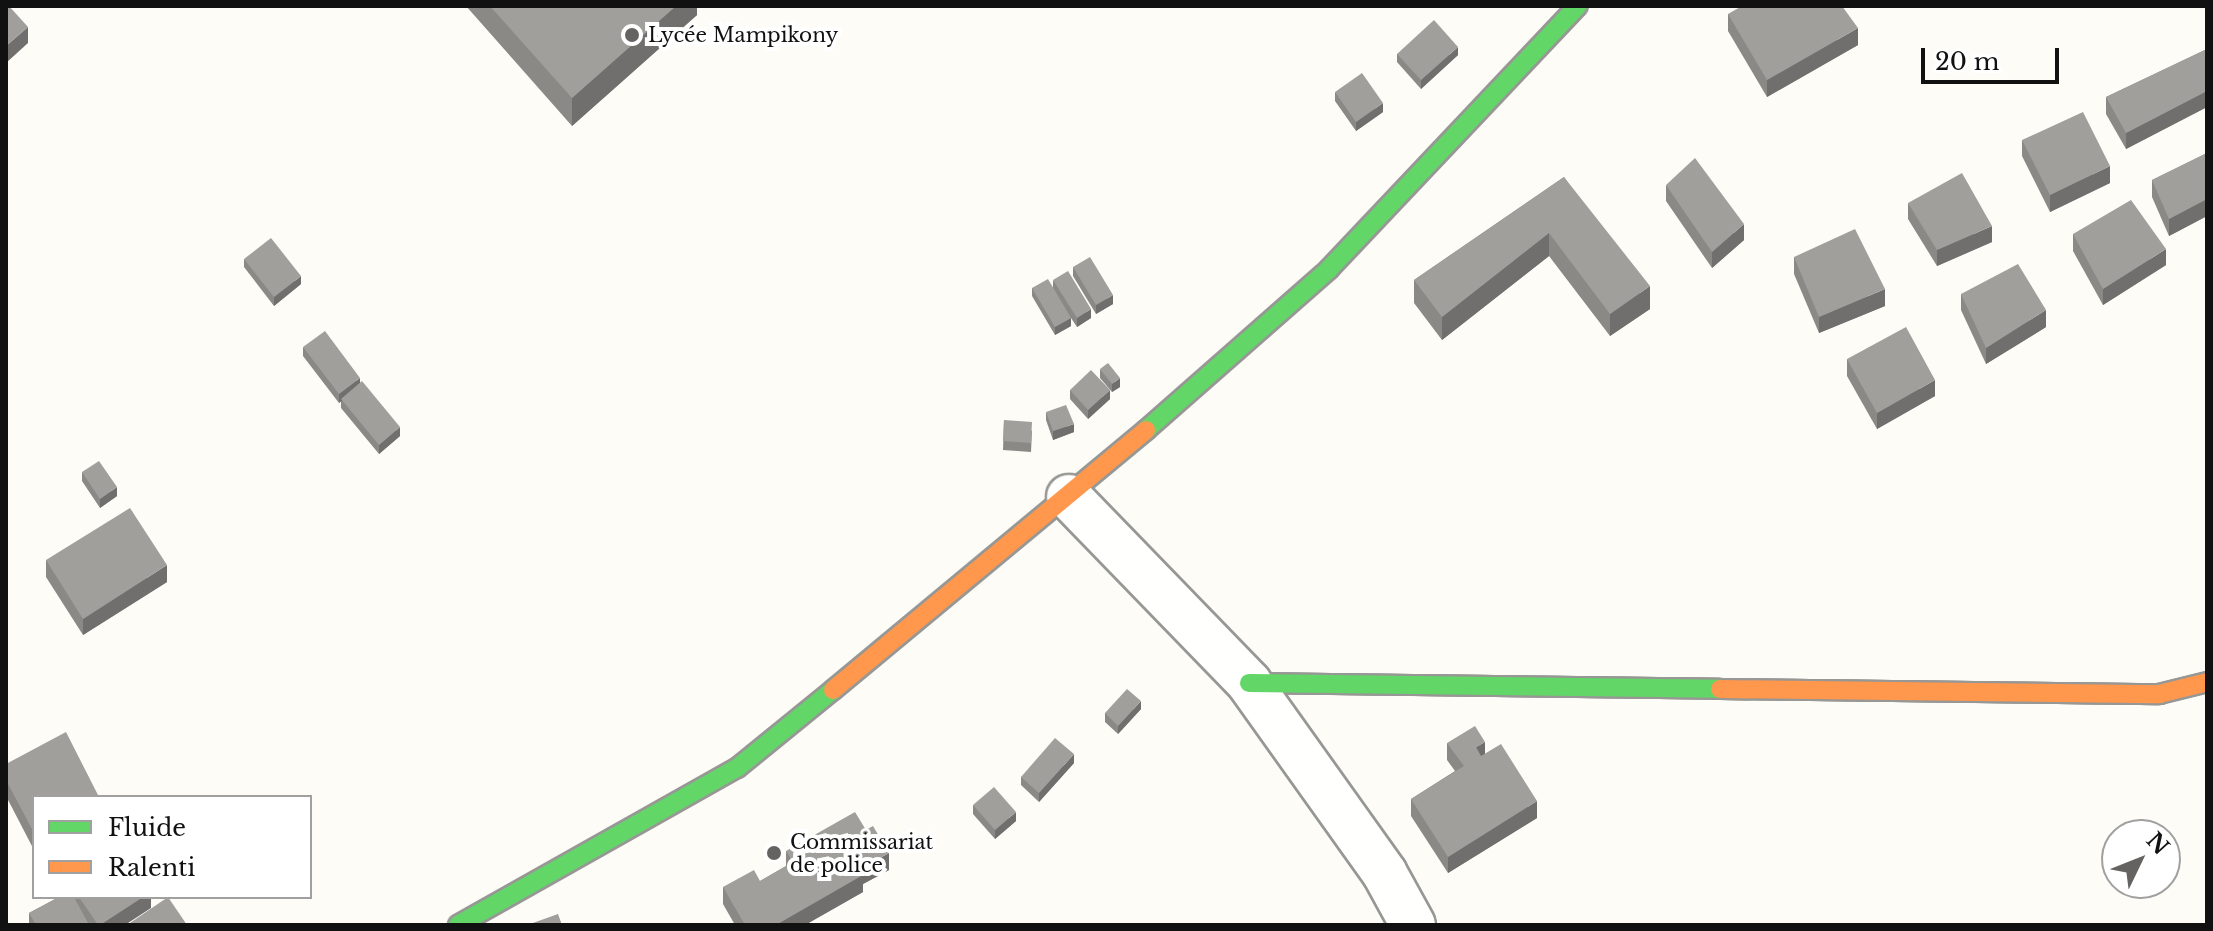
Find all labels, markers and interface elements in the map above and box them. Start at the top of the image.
place label: Lycée Mampikony [648,23,838,47]
marker: Lycée Mampikony [623,26,641,44]
scale bar [1925,32,2063,82]
text: 20 m [1935,47,2000,76]
legend [32,795,312,899]
text: Fluide [108,813,186,842]
north arrow [2101,819,2181,899]
text: N [2141,827,2174,860]
place label: Commissariat de police [790,830,933,877]
marker: Commissariat de police [765,844,783,862]
text: Ralenti [108,853,196,882]

